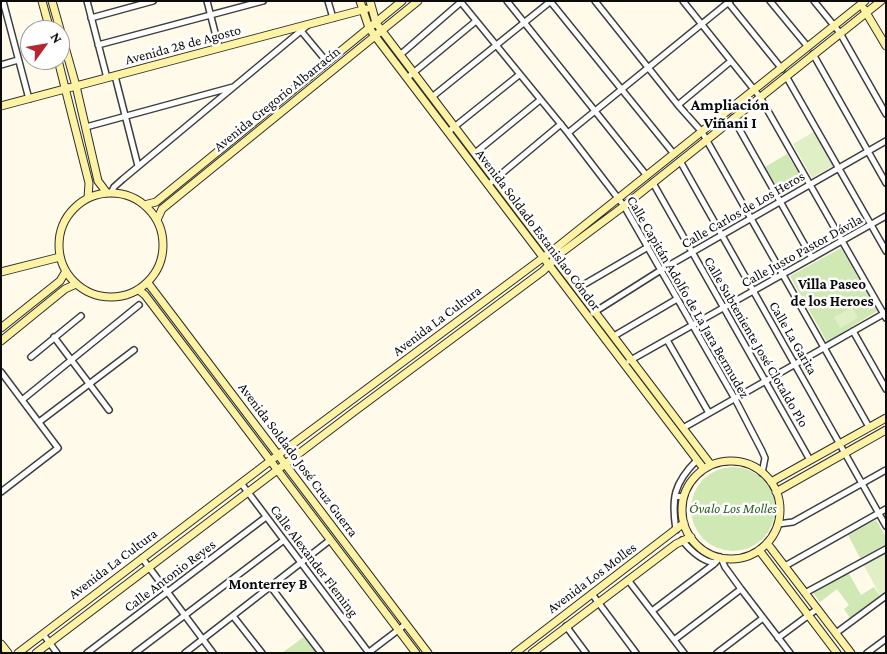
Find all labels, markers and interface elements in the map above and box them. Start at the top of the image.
north arrow [20,20,70,70]
street label: Avenida 28 de Agosto [123,21,243,69]
text: N [48,29,66,46]
street label: Avenida Gregorio Albarracín [210,43,344,155]
district label: Ampliación Viñani I [691,95,769,133]
street label: Avenida Soldado Estanislao Cóndor [472,146,604,314]
street label: Calle Carlos de Los Heros [678,168,808,252]
street label: Calle Capitán Adolfo de La Jara Bermudez [623,193,753,401]
street label: Calle Justo Pastor Dávila [738,211,866,291]
street label: Calle Subteniente José Clotaldo Plo [700,254,812,430]
district label: Villa Paseo de los Heroes [791,275,873,310]
street label: Avenida La Cultura [389,282,485,360]
street label: Calle La Garita [765,298,821,378]
street label: Avenida Soldado José Cruz Guerra [234,380,362,540]
park label: Óvalo Los Molles [689,501,777,517]
street label: Calle Alexander Fleming [266,502,362,620]
street label: Avenida La Cultura [65,525,161,603]
street label: Calle Antonio Reyes [121,536,219,616]
street label: Avenida Los Molles [544,539,640,617]
district label: Monterrey B [228,575,308,593]

